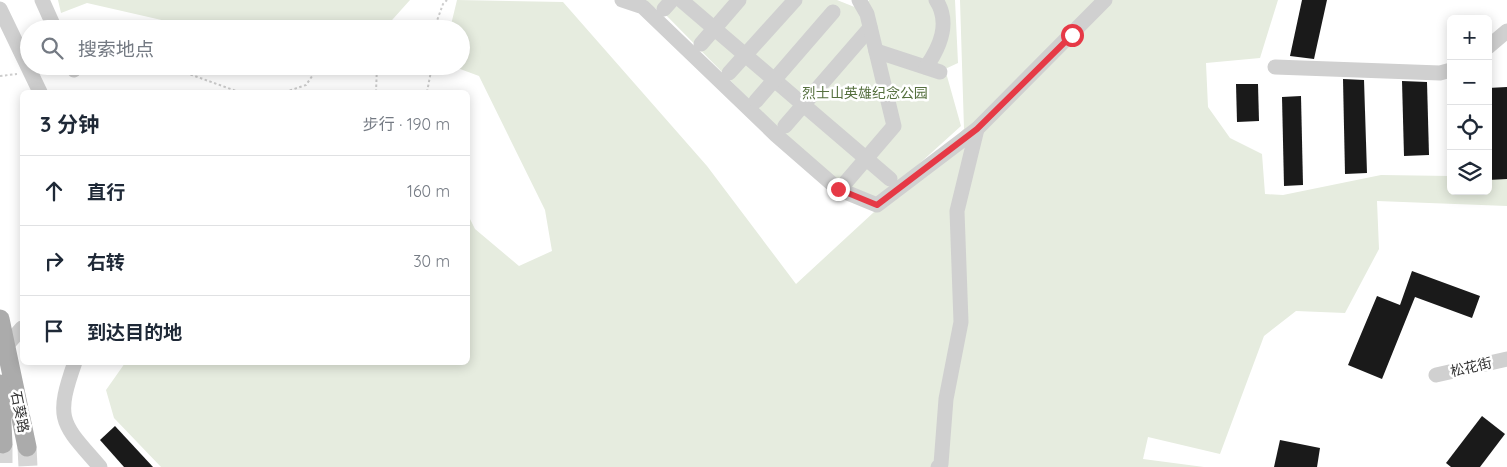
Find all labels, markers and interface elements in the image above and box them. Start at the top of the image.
map controls [1447,15,1492,195]
button: + [1447,15,1492,60]
search box [20,20,470,75]
route start [1061,24,1084,47]
icon: search [38,34,66,62]
text: 搜索地点 [78,37,154,61]
button: − [1447,60,1492,105]
park label: 烈士山英雄纪念公园 [802,84,928,102]
button: locate [1447,105,1492,150]
text: 3 分钟 [40,111,99,137]
text: 步行 · 190 m [363,114,450,134]
button: layers [1447,150,1492,195]
icon: ahead [40,177,68,205]
route end [827,178,850,201]
text: 直行 [87,180,125,204]
text: 160 m [407,181,450,201]
icon: right [40,247,68,275]
text: 右转 [87,250,125,274]
text: 30 m [413,251,450,271]
icon: arrive [40,317,68,345]
text: 到达目的地 [87,320,182,344]
street label: 松花街 [1449,354,1493,380]
street label: 石葵路 [7,390,33,434]

